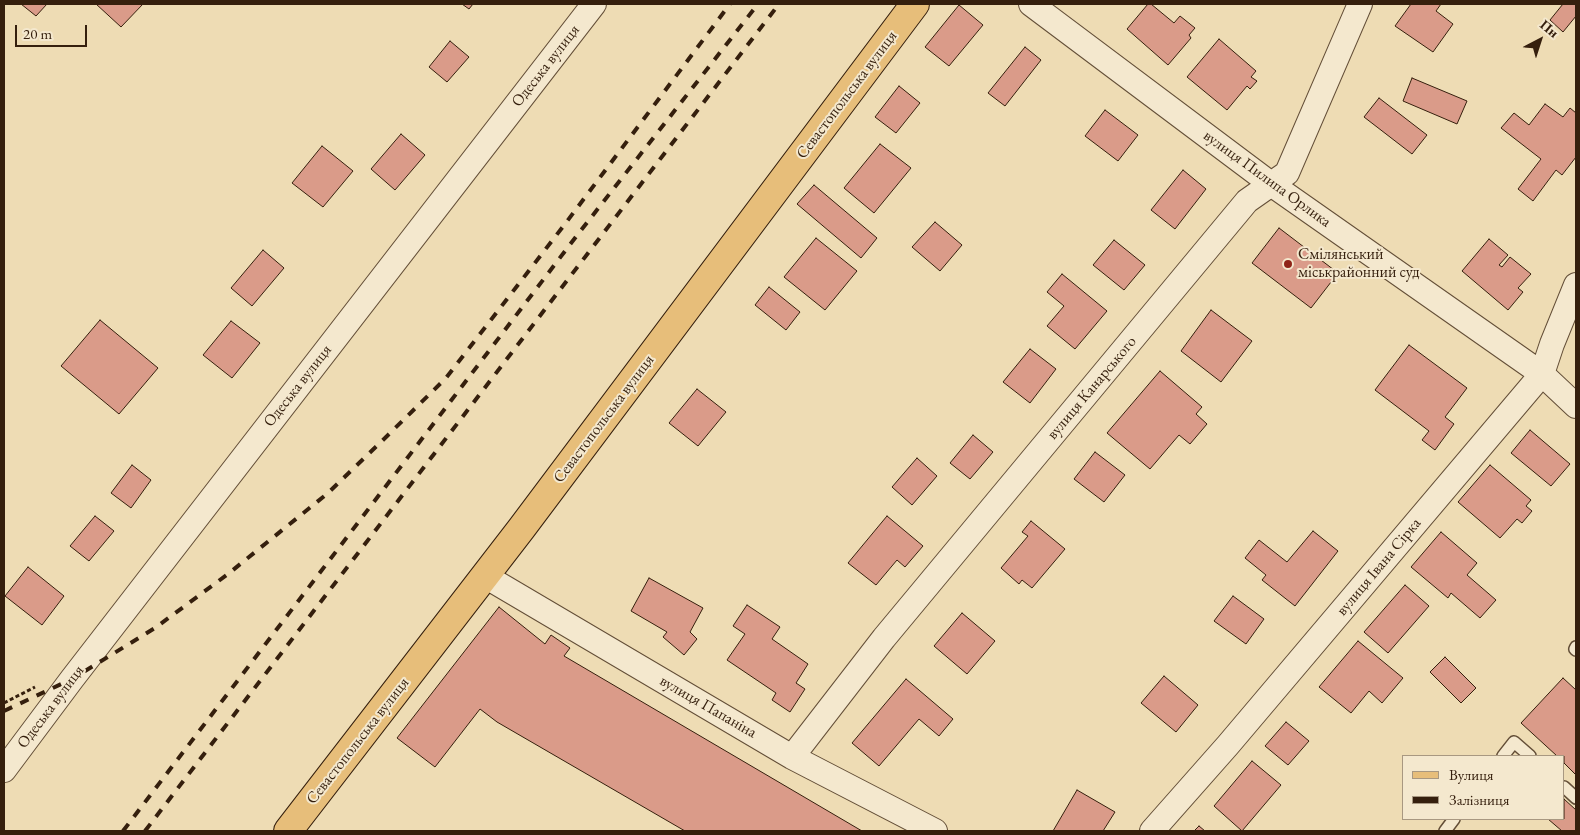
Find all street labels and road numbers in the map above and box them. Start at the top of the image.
street label: Одеська вулиця [508,21,584,111]
street label: Севастопольська вулиця [792,27,902,163]
street label: вулиця Пилипа Орлика [1199,126,1335,232]
street label: вулиця Канарського [1043,332,1141,444]
street label: Одеська вулиця [260,341,336,431]
street label: Севастопольська вулиця [549,351,659,487]
street label: вулиця Івана Сірка [1333,514,1425,620]
street label: Одеська вулиця [13,662,89,752]
street label: вулиця Папаніна [656,671,760,743]
street label: Севастопольська вулиця [303,674,413,808]

